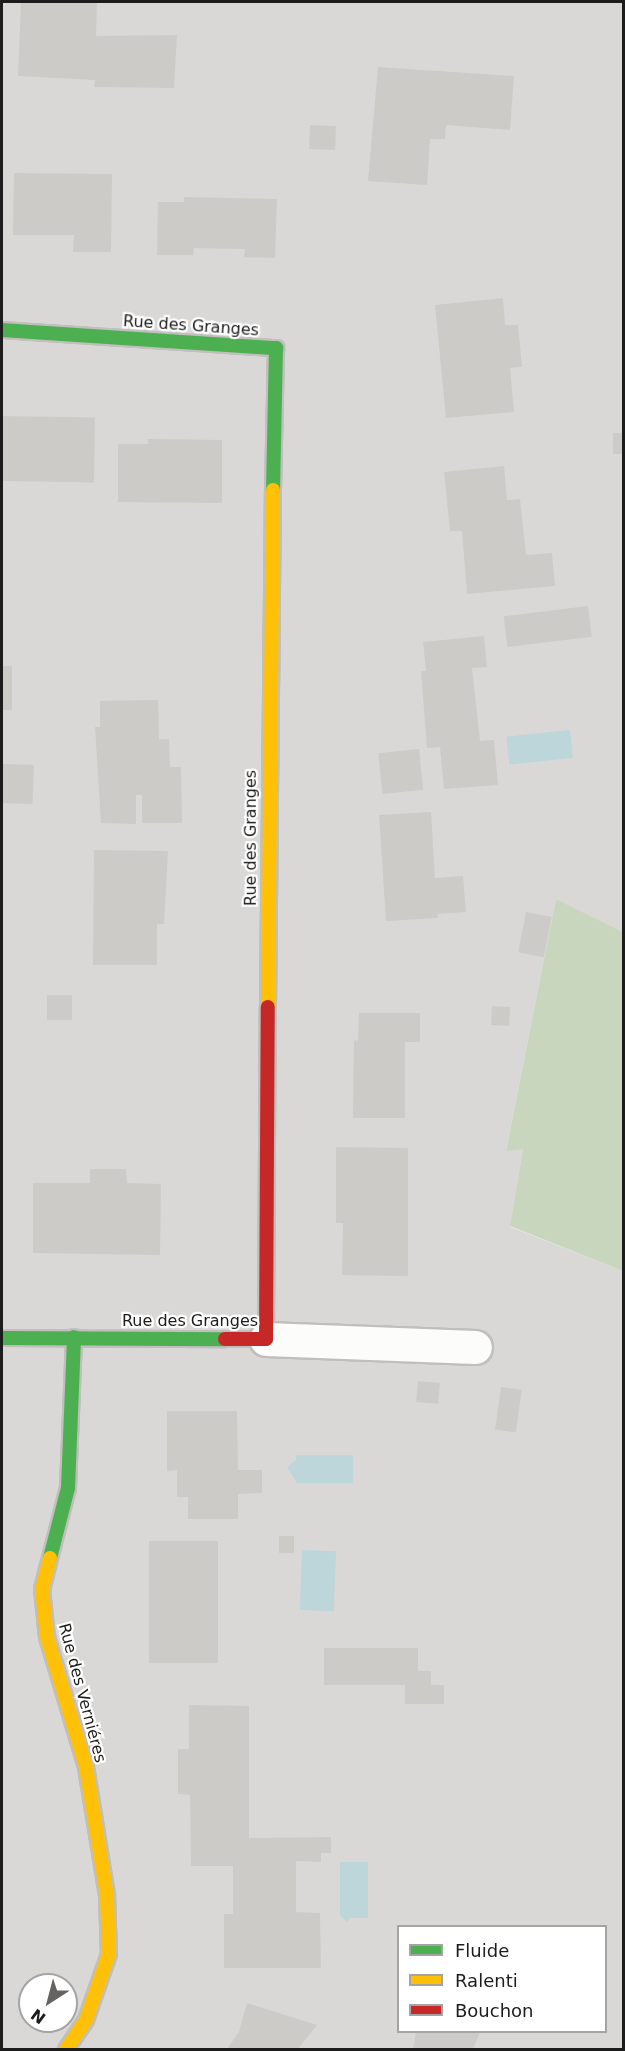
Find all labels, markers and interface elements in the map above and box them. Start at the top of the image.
street label: Rue des Granges [122,312,260,340]
street label: Rue des Granges [241,770,261,906]
street label: Rue des Granges [122,1311,258,1331]
street label: Rue des Verniéres [54,1621,110,1765]
legend [397,1925,607,2033]
text: Fluide [455,1940,509,1961]
text: Ralenti [455,1970,518,1991]
north arrow [18,1973,78,2033]
text: Bouchon [455,2000,534,2021]
text: N [27,2005,49,2028]

